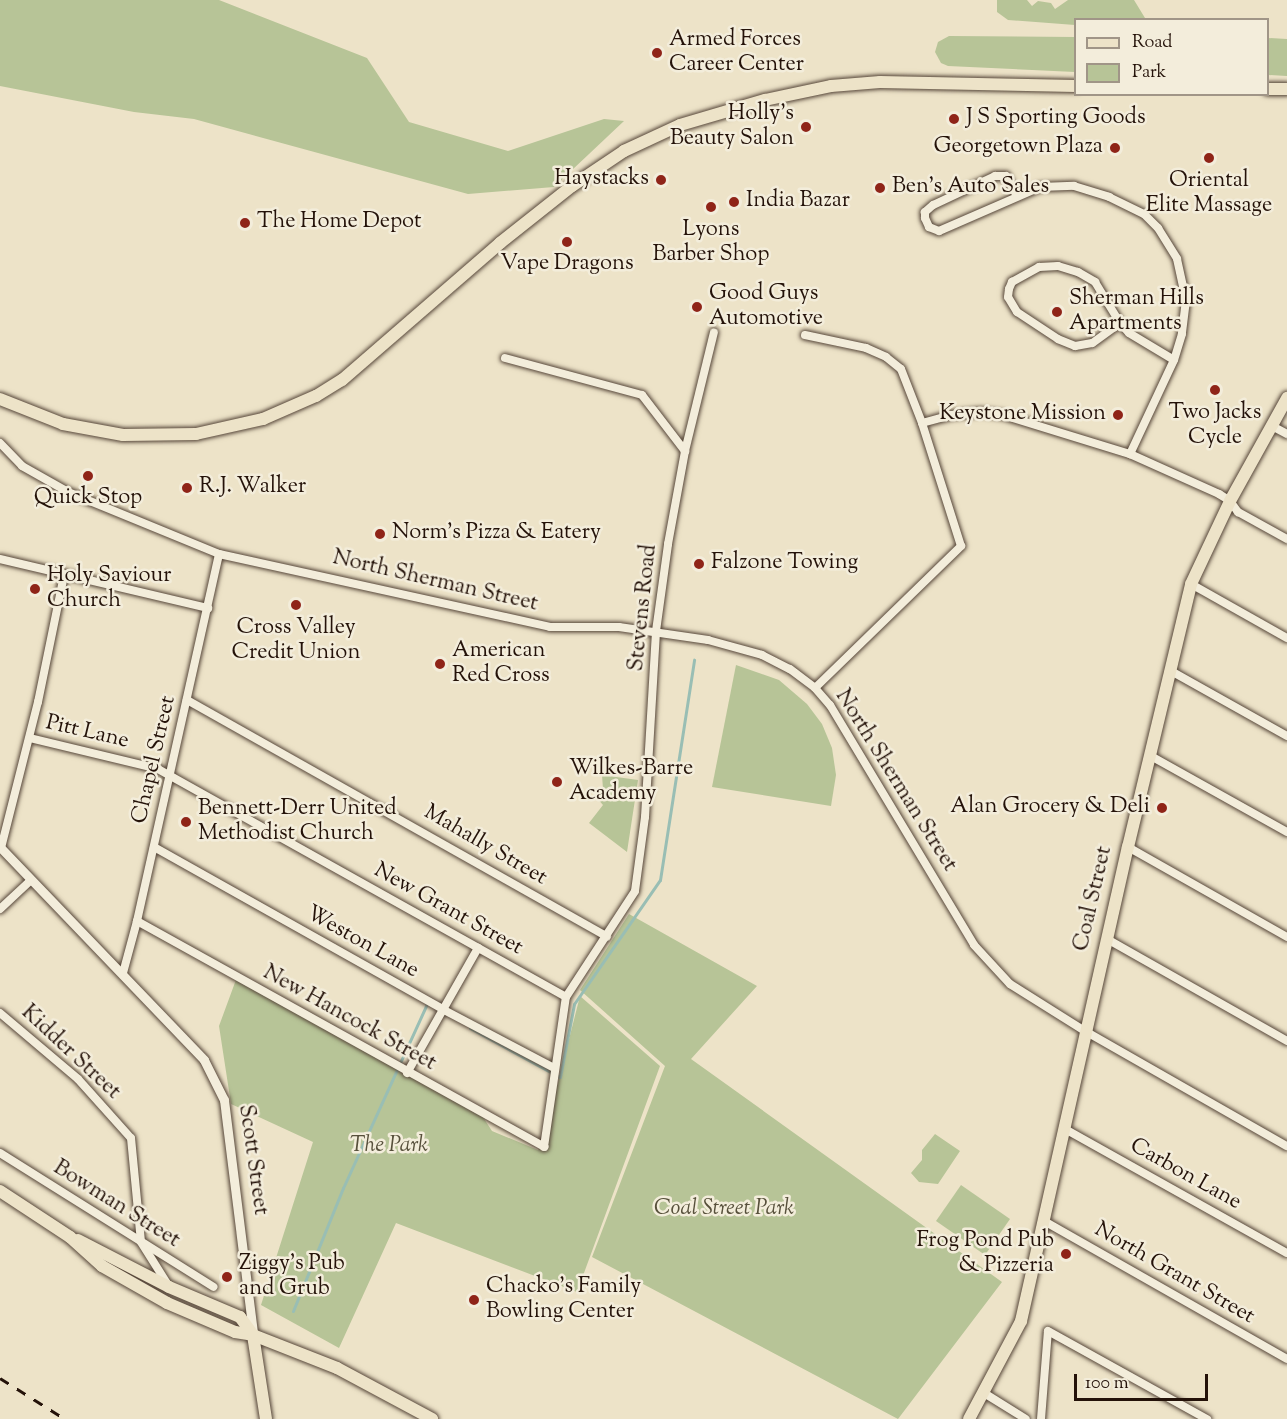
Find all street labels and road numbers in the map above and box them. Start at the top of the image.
street label: Stevens Road [624,543,664,673]
street label: North Sherman Street [330,546,540,618]
street label: North Sherman Street [828,685,962,877]
street label: Chapel Street [127,693,183,827]
street label: Pitt Lane [43,711,131,755]
street label: Mahally Street [419,800,551,892]
street label: Coal Street [1069,844,1119,954]
street label: New Grant Street [369,858,527,962]
street label: Weston Lane [301,901,423,985]
street label: New Hancock Street [258,960,440,1078]
street label: Kidder Street [15,1000,125,1106]
street label: Scott Street [231,1103,273,1217]
street label: Carbon Lane [1125,1134,1245,1216]
street label: Bowman Street [48,1156,184,1254]
street label: North Grant Street [1089,1217,1259,1331]

